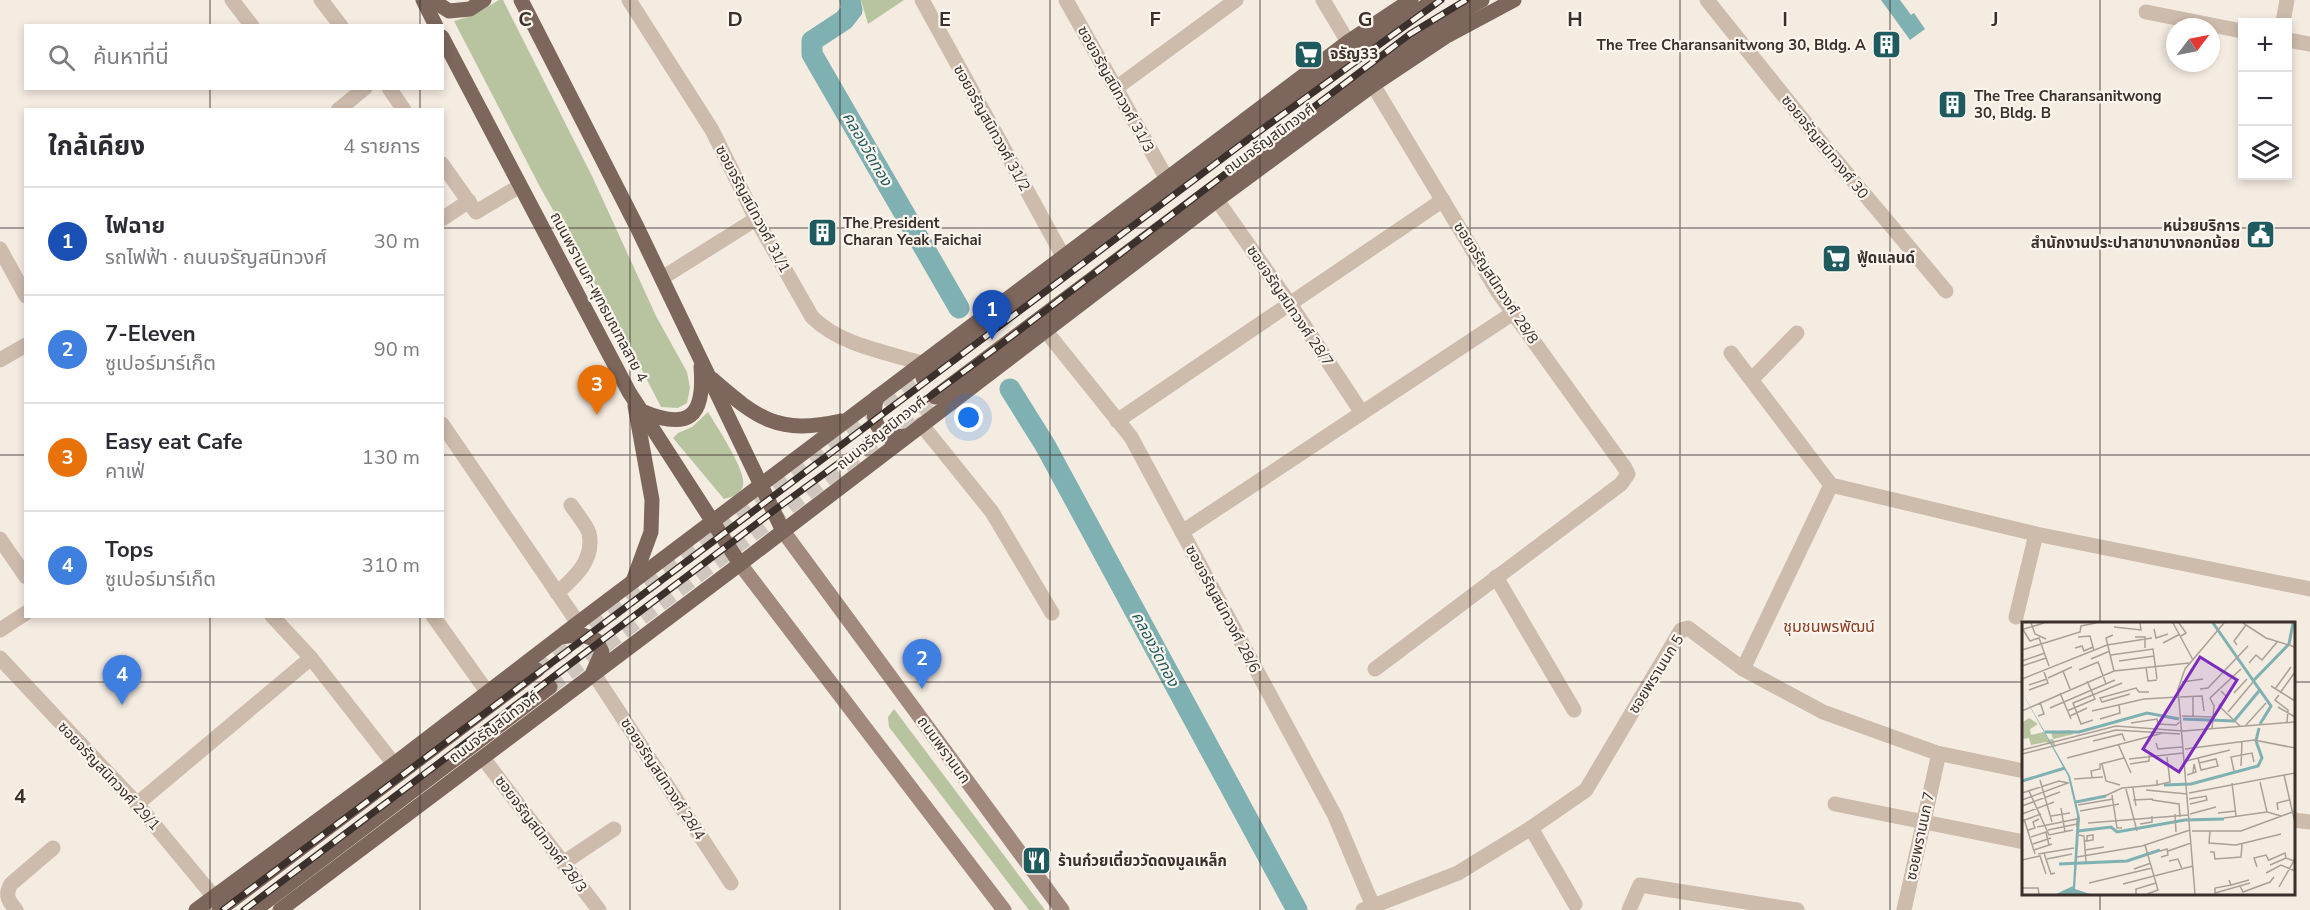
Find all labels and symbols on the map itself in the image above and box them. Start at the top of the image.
text: C [518,6,532,33]
text: D [727,6,743,33]
text: E [939,6,951,33]
text: F [1149,6,1161,33]
text: G [1358,6,1372,33]
text: H [1567,6,1583,33]
text: I [1782,6,1788,33]
text: J [1990,6,1999,33]
north arrow [2166,18,2220,72]
street label: ซอยจรัญสนิทวงศ์ 31/3 [1073,22,1159,156]
building icon: The Tree Charansanitwong 30, Bldg. A [1871,29,1903,61]
place label: The Tree Charansanitwong 30, Bldg. A [1597,35,1867,55]
supermarket icon: จรัญ33 [1293,38,1325,70]
place label: จรัญ33 [1330,44,1378,64]
street label: ซอยจรัญสนิทวงศ์ 31/2 [949,61,1035,195]
place label: The Tree Charansanitwong 30, Bldg. B [1974,86,2162,123]
building icon: The Tree Charansanitwong 30, Bldg. B [1937,89,1969,121]
street label: ซอยจรัญสนิทวงศ์ 30 [1777,91,1873,203]
street label: ถนนจรัญสนิทวงศ์ [1219,99,1319,179]
water label: คลองวัดทอง [837,108,898,191]
street label: ซอยจรัญสนิทวงศ์ 31/1 [711,142,795,276]
street label: ถนนพรานนก-พุทธมณฑลสาย 4 [546,208,652,386]
place label: The President Charan Yeak Faichai [843,213,982,250]
building icon: The President Charan Yeak Faichai [806,216,838,248]
place label: หน่วยบริการ สำนักงานประปาสาขาบางกอกน้อย [2031,216,2240,253]
street label: ซอยจรัญสนิทวงศ์ 28/8 [1449,218,1543,348]
public building icon: หน่วยบริการ สำนักงานประปาสาขาบางกอกน้อย [2245,219,2277,251]
street label: ซอยจรัญสนิทวงศ์ 28/7 [1242,242,1338,370]
supermarket icon: ฟู้ดแลนด์ [1820,242,1852,274]
place label: ฟู้ดแลนด์ [1857,248,1915,268]
pin: 1 [972,290,1012,340]
pin: 3 [578,366,616,415]
street label: ถนนจรัญสนิทวงศ์ [832,392,930,474]
your location [954,403,983,432]
street label: ซอยจรัญสนิทวงศ์ 28/6 [1181,542,1265,676]
water label: คลองวัดทอง [1126,608,1185,692]
district label: ชุมชนพรพัฒน์ [1783,616,1875,638]
inset map [2022,622,2295,895]
street label: ซอยพรานนก 5 [1624,631,1688,717]
pin: 2 [902,640,942,689]
pin: 4 [102,656,142,705]
street label: ถนนจรัญสนิทวงศ์ [445,686,543,768]
street label: ถนนพรานนก [913,712,975,788]
street label: ซอยจรัญสนิทวงศ์ 28/4 [616,714,710,844]
street label: ซอยจรัญสนิทวงศ์ 29/1 [53,717,165,835]
street label: ซอยจรัญสนิทวงศ์ 28/3 [490,771,592,897]
text: 4 [14,783,26,810]
street label: ซอยพรานนก 7 [1901,790,1939,882]
restaurant icon: ร้านก๋วยเตี๋ยววัดดงมูลเหล็ก [1021,845,1053,877]
place label: ร้านก๋วยเตี๋ยววัดดงมูลเหล็ก [1058,850,1227,871]

